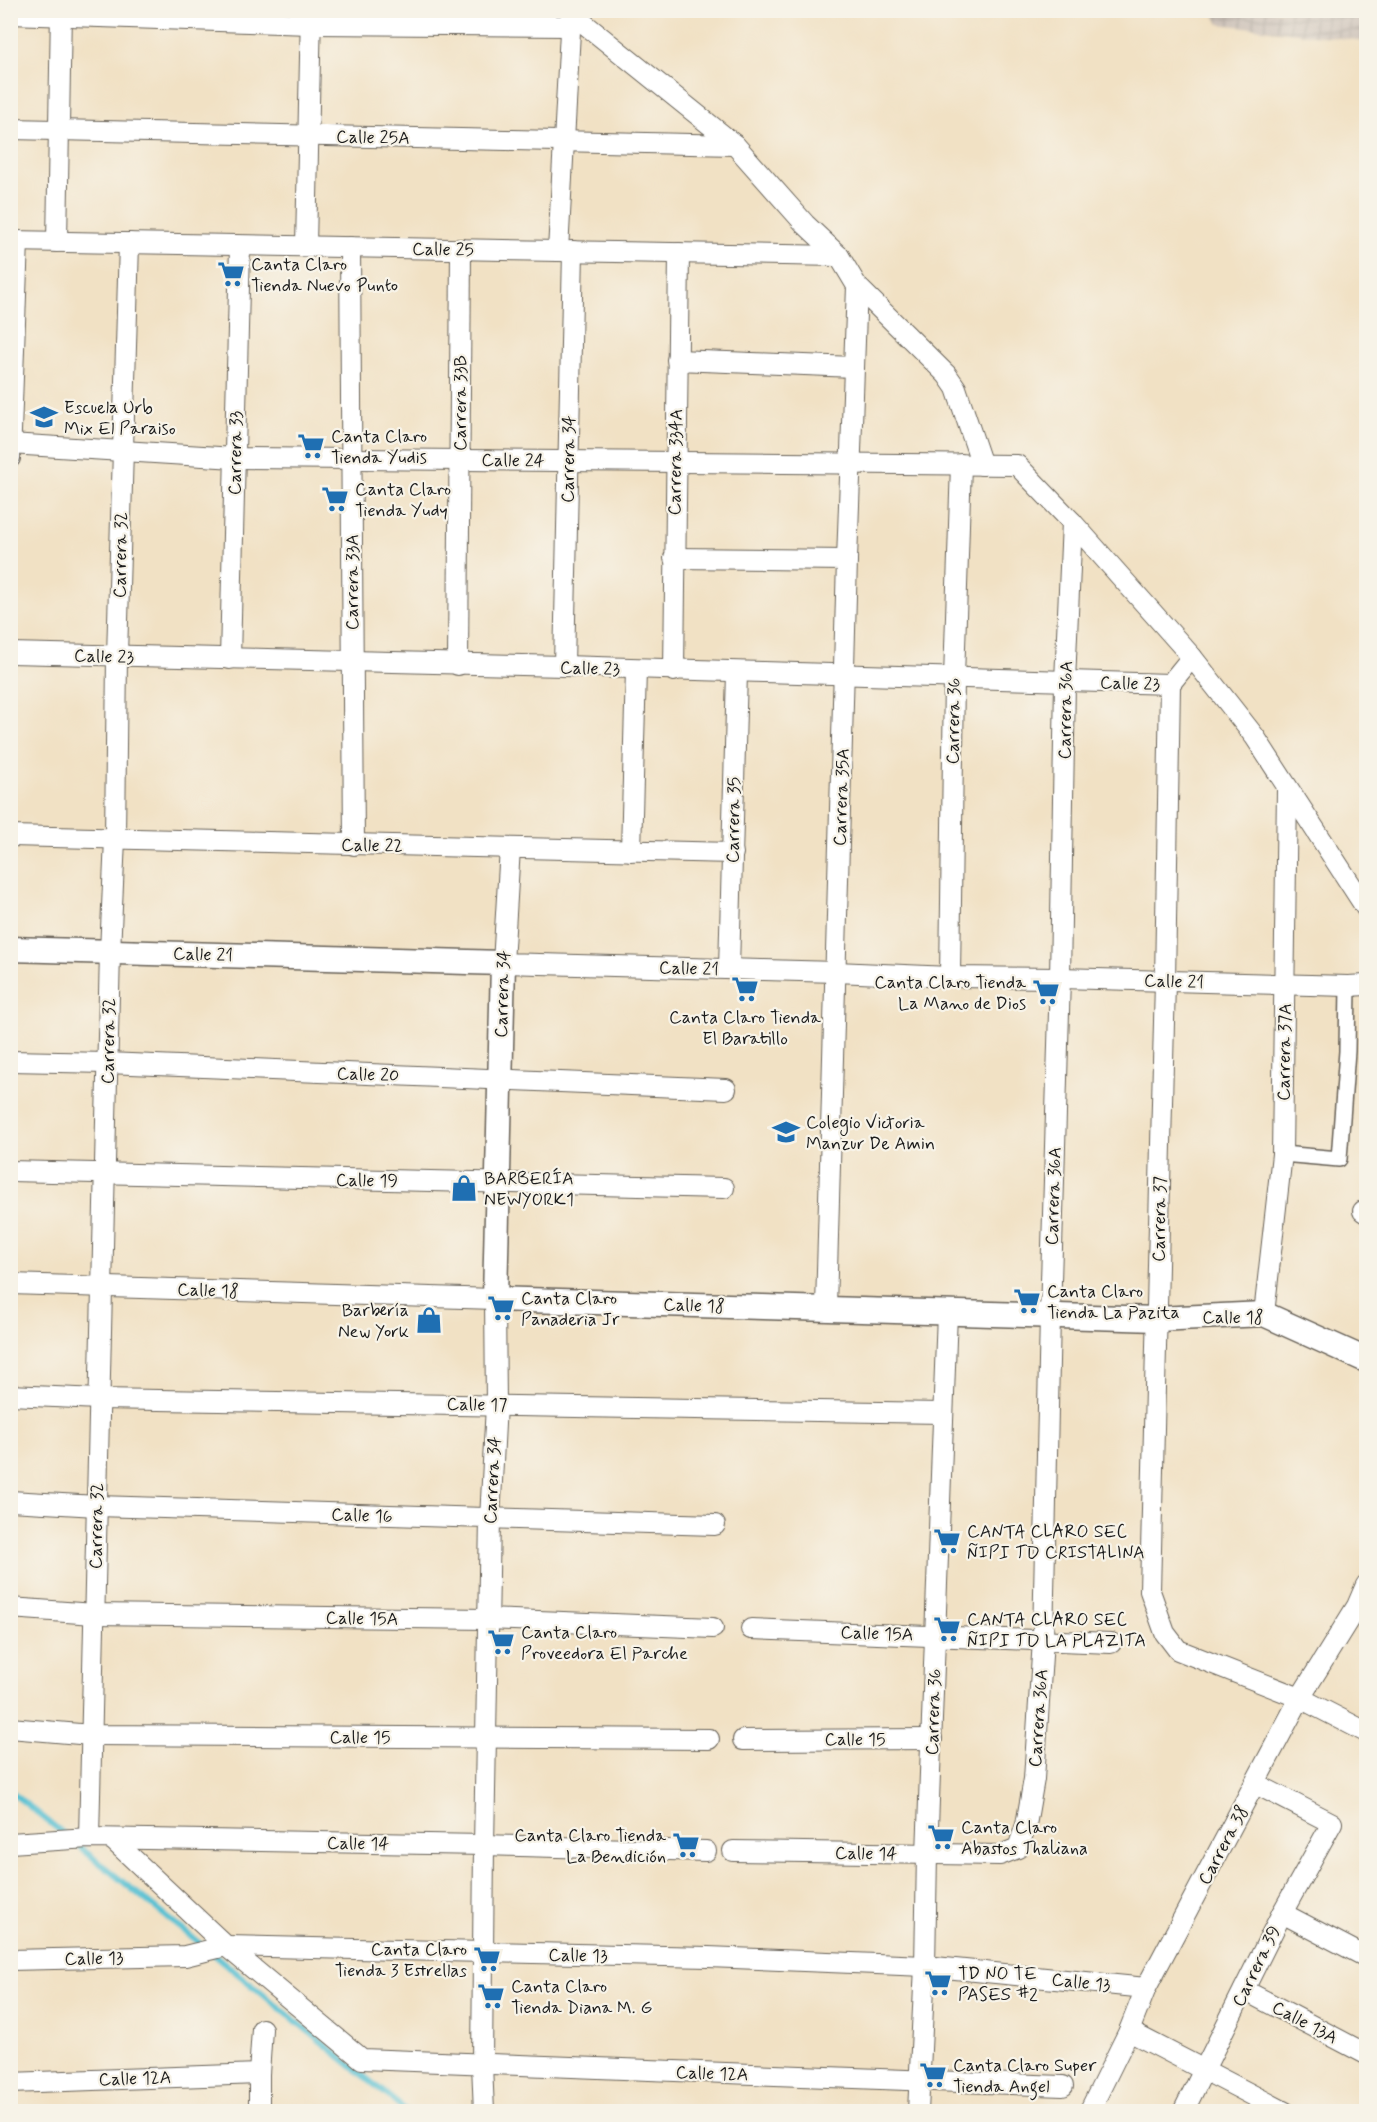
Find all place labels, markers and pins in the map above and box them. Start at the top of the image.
place label: Canta Claro Tienda Nuevo Punto [251,253,398,298]
supermarket icon: Canta Claro Tienda Nuevo Punto [216,259,246,289]
place label: Escuela Urb Mix El Paraiso [64,396,176,441]
school or university icon: Escuela Urb Mix El Paraiso [29,402,59,432]
place label: Canta Claro Tienda Yudis [331,425,427,470]
supermarket icon: Canta Claro Tienda Yudis [296,431,326,461]
place label: Canta Claro Tienda Yudy [355,478,451,523]
supermarket icon: Canta Claro Tienda Yudy [320,484,350,514]
place label: Canta Claro Tienda La Mano de Dios [874,971,1026,1016]
supermarket icon: Canta Claro Tienda El Baratillo [730,974,760,1004]
supermarket icon: Canta Claro Tienda La Mano de Dios [1031,977,1061,1007]
place label: Canta Claro Tienda El Baratillo [669,1006,821,1051]
place label: Colegio Victoria Manzur De Amin [806,1111,935,1156]
school or university icon: Colegio Victoria Manzur De Amin [771,1117,801,1147]
place label: BARBERÍA NEWYORK1 [484,1167,574,1212]
shop icon: BARBERÍA NEWYORK1 [449,1173,479,1203]
place label: Canta Claro Tienda La Pazita [1047,1280,1180,1325]
supermarket icon: Canta Claro Tienda La Pazita [1012,1286,1042,1316]
place label: Canta Claro Panaderia Jr [521,1287,620,1332]
supermarket icon: Canta Claro Panaderia Jr [486,1293,516,1323]
place label: Barbería New York [338,1299,409,1344]
shop icon: Barbería New York [414,1305,444,1335]
place label: CANTA CLARO SEC ÑIPI TD CRISTALINA [967,1520,1145,1565]
supermarket icon: CANTA CLARO SEC ÑIPI TD CRISTALINA [932,1526,962,1556]
place label: CANTA CLARO SEC ÑIPI TD LA PLAZITA [967,1608,1146,1653]
supermarket icon: CANTA CLARO SEC ÑIPI TD LA PLAZITA [932,1614,962,1644]
place label: Canta Claro Proveedora El Parche [521,1621,688,1666]
supermarket icon: Canta Claro Proveedora El Parche [486,1627,516,1657]
place label: Canta Claro Abastos Thaliana [961,1816,1088,1861]
supermarket icon: Canta Claro Abastos Thaliana [926,1822,956,1852]
place label: Canta Claro Tienda La Bendición [514,1824,666,1869]
supermarket icon: Canta Claro Tienda La Bendición [671,1830,701,1860]
place label: Canta Claro Tienda 3 Estrellas [335,1938,467,1983]
supermarket icon: Canta Claro Tienda 3 Estrellas [472,1944,502,1974]
place label: TD NO TE PASES #2 [958,1962,1038,2007]
supermarket icon: TD NO TE PASES #2 [923,1968,953,1998]
place label: Canta Claro Tienda Diana M. G [511,1975,652,2020]
supermarket icon: Canta Claro Tienda Diana M. G [476,1981,506,2011]
place label: Canta Claro Super Tienda Angel [953,2054,1097,2101]
supermarket icon: Canta Claro Super Tienda Angel [918,2060,948,2090]

